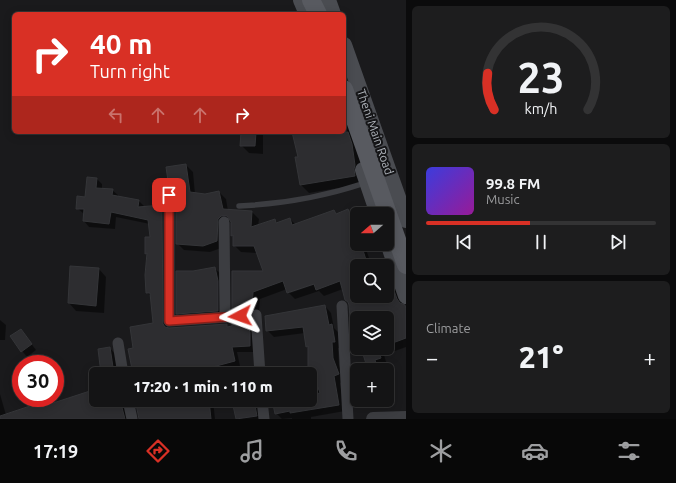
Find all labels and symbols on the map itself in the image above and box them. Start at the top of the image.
street label: Theni Main Road [355,87,396,176]
pin [152,178,186,212]
north arrow [350,207,394,251]
position arrow [219,295,261,337]
speed limit sign: 30 [12,355,64,407]

